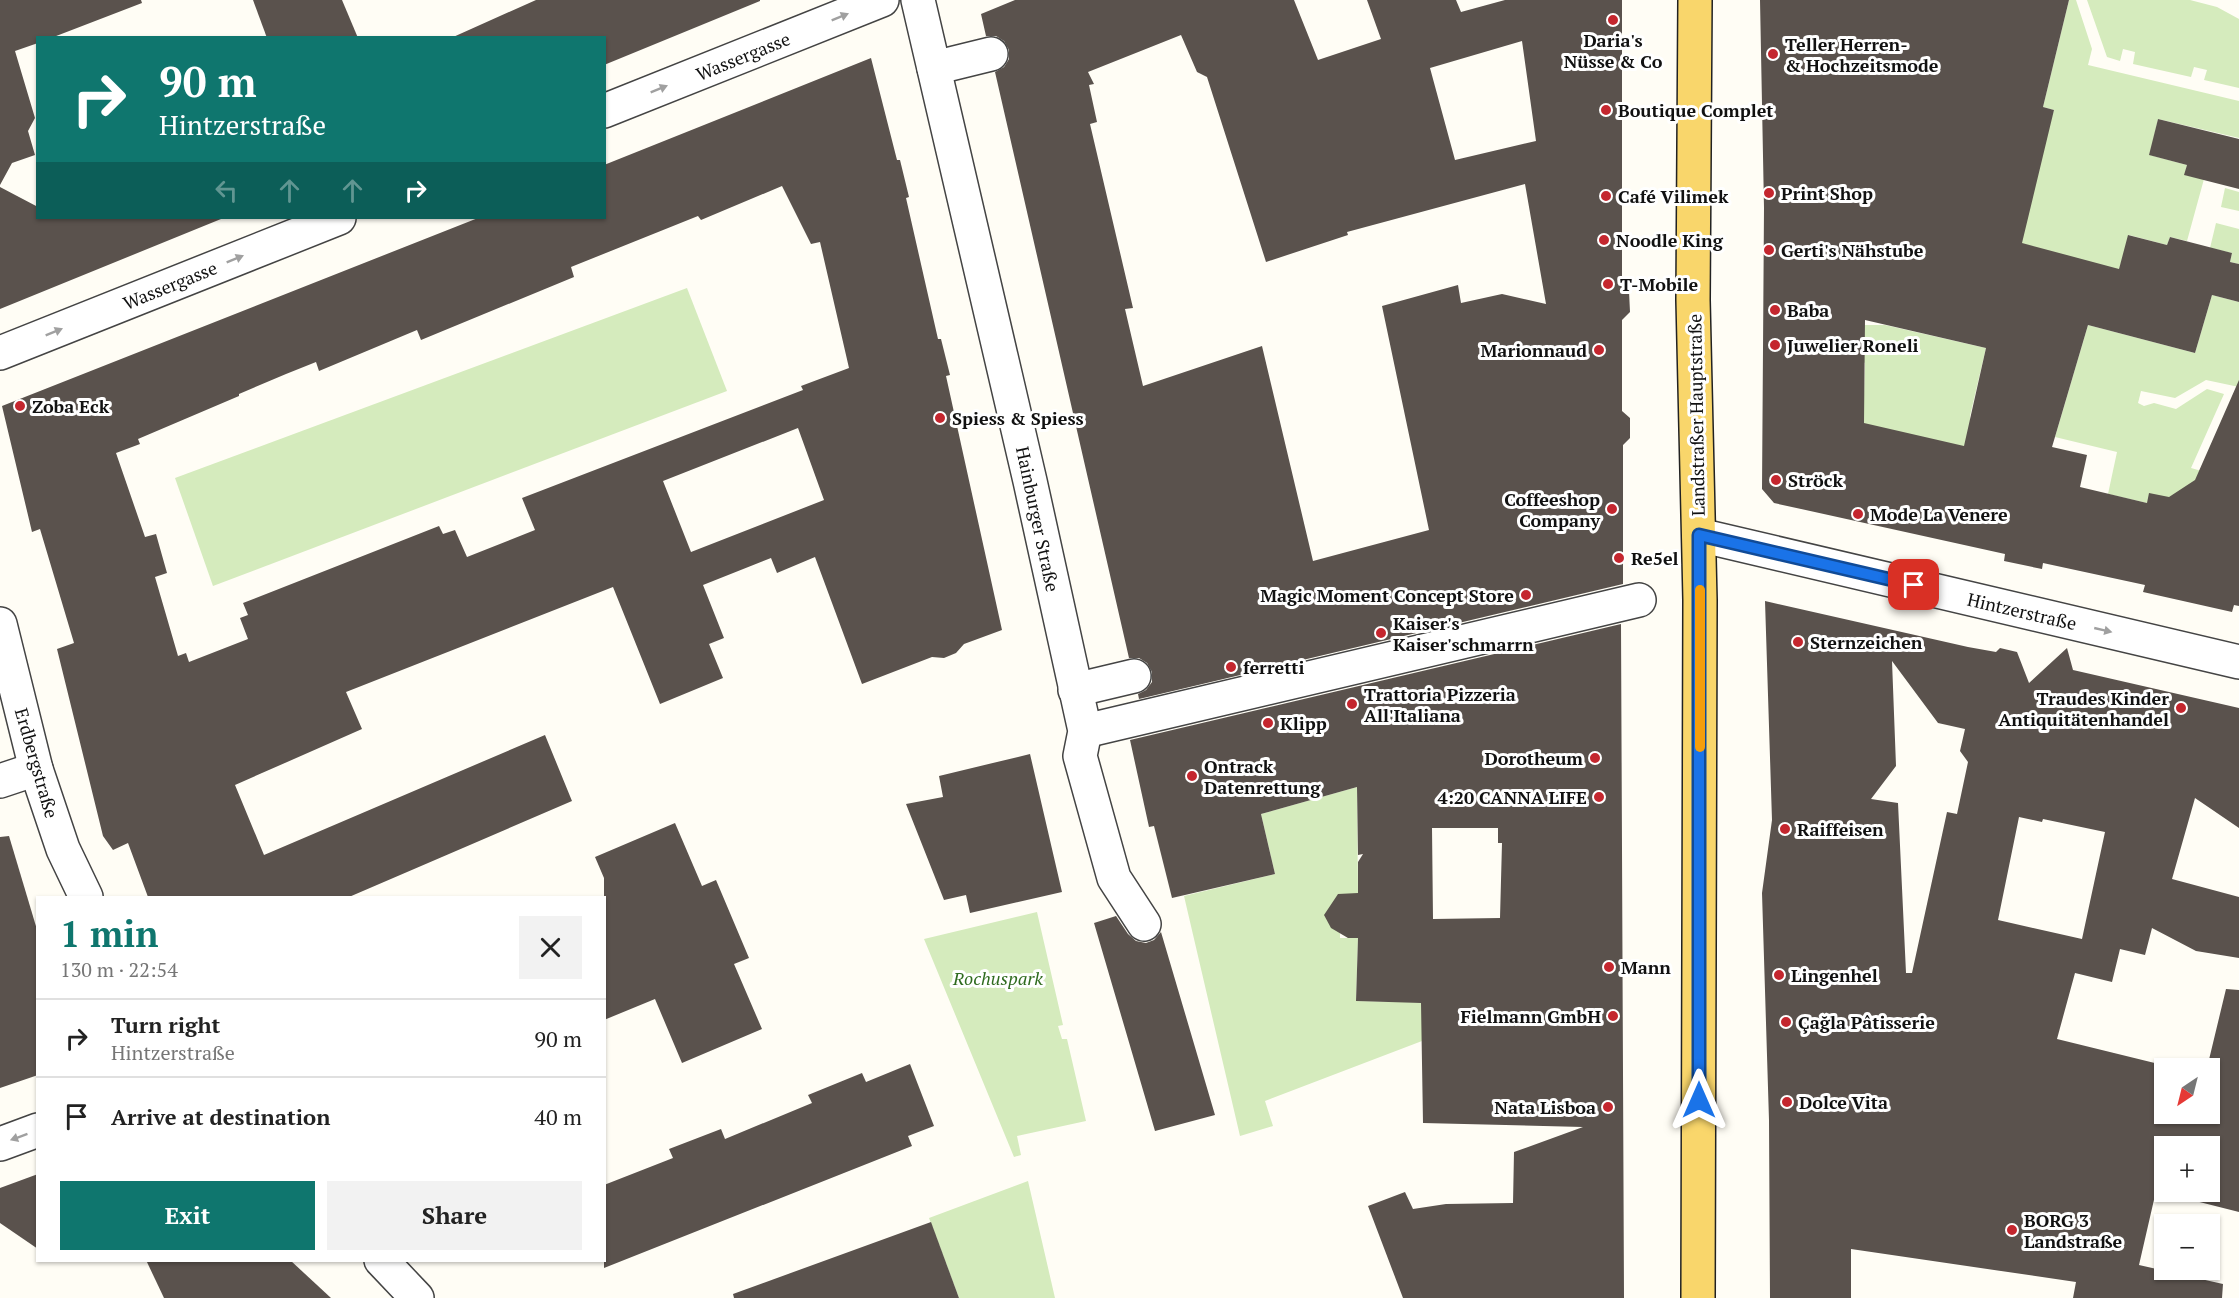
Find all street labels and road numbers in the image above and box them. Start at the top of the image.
street label: Wassergasse [692,26,794,86]
street label: Wassergasse [119,255,221,315]
street label: Landstraßer Hauptstraße [1682,314,1710,516]
street label: Hainburger Straße [1011,444,1065,594]
street label: Hintzerstraße [1965,587,2079,635]
street label: Erdbergstraße [10,705,64,821]

